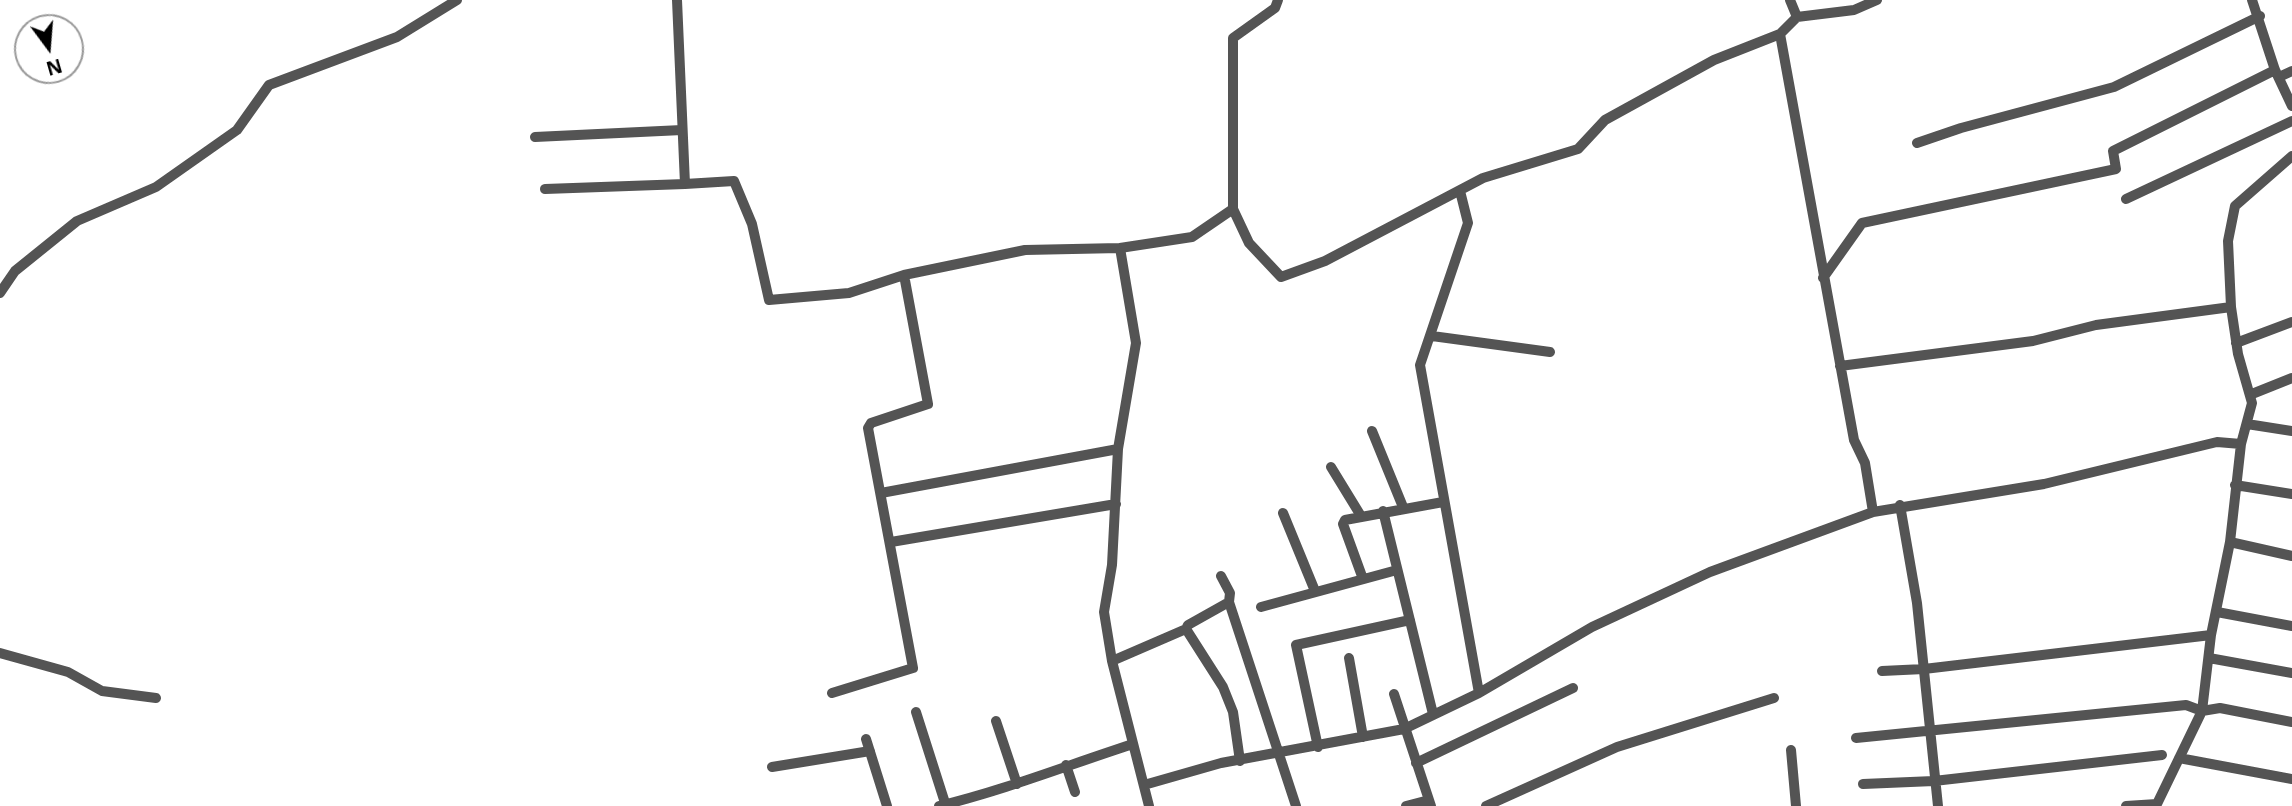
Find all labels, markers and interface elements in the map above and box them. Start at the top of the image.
north arrow [14,14,84,84]
text: N [43,53,65,82]

